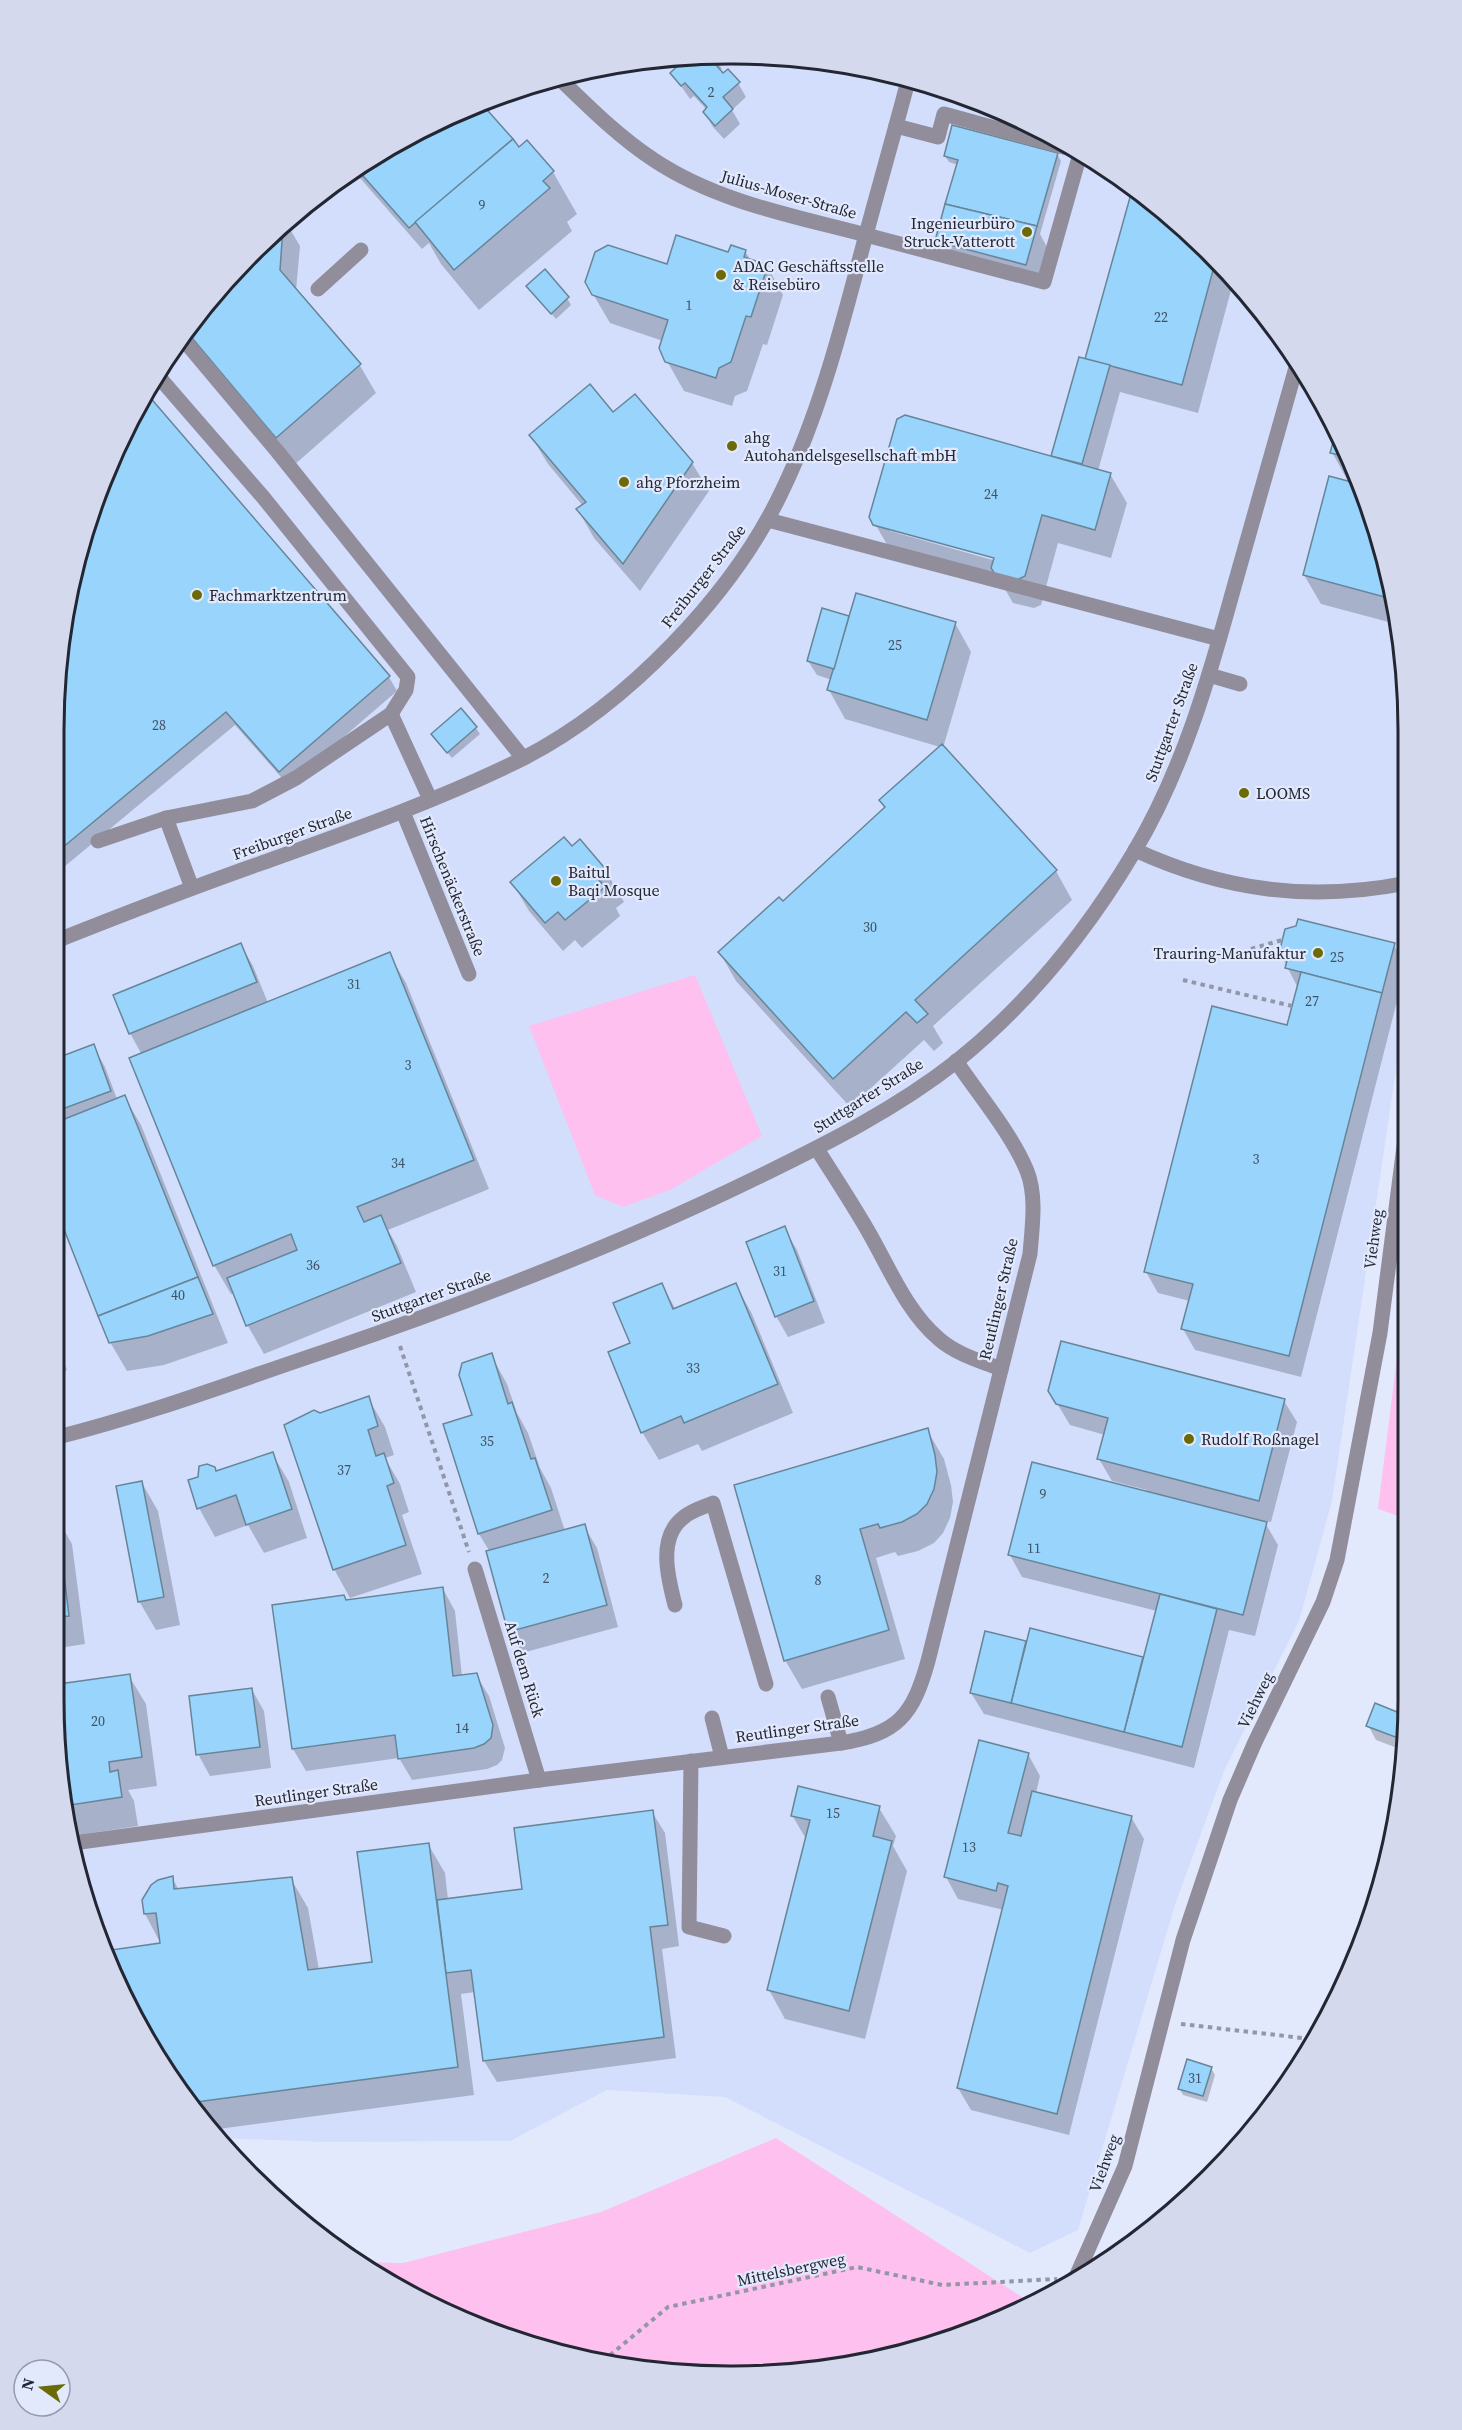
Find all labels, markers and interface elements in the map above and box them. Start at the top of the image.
house number: 2 [708,82,715,102]
street label: Julius-Moser-Straße [718,164,859,224]
house number: 9 [479,195,486,215]
place label: Ingenieurbüro Struck-Vatterott [904,212,1016,252]
marker: Ingenieurbüro Struck-Vatterott [1020,225,1034,239]
place label: ADAC Geschäftsstelle & Reisebüro [733,255,884,295]
marker: ADAC Geschäftsstelle & Reisebüro [714,268,728,282]
house number: 1 [686,295,693,315]
house number: 22 [1154,307,1168,327]
place label: ahg Autohandelsgesellschaft mbH [744,426,957,466]
marker: ahg Autohandelsgesellschaft mbH [725,439,739,453]
place label: ahg Pforzheim [636,471,740,493]
marker: ahg Pforzheim [617,475,631,489]
house number: 24 [984,484,998,504]
street label: Freiburger Straße [656,520,750,632]
place label: Fachmarktzentrum [209,584,347,606]
marker: Fachmarktzentrum [190,588,204,602]
house number: 25 [888,635,902,655]
street label: Stuttgarter Straße [1139,659,1203,785]
house number: 28 [152,715,166,735]
place label: LOOMS [1256,782,1310,804]
marker: LOOMS [1237,786,1251,800]
street label: Freiburger Straße [229,801,355,865]
street label: Hirschenäckerstraße [415,813,491,959]
place label: Baitul Baqi Mosque [568,861,660,901]
marker: Baitul Baqi Mosque [549,874,563,888]
house number: 30 [863,917,877,937]
place label: Trauring-Manufaktur [1153,942,1306,964]
marker: Trauring-Manufaktur [1311,946,1325,960]
house number: 25 [1330,947,1344,967]
house number: 31 [347,974,361,994]
house number: 27 [1305,991,1319,1011]
street label: Stuttgarter Straße [809,1052,927,1138]
house number: 3 [405,1055,412,1075]
house number: 3 [1253,1149,1260,1169]
house number: 34 [391,1153,405,1173]
street label: Viehweg [1358,1207,1388,1271]
street label: Reutlinger Straße [973,1236,1023,1362]
house number: 36 [306,1255,320,1275]
house number: 31 [773,1261,787,1281]
street label: Stuttgarter Straße [368,1263,494,1327]
house number: 40 [171,1285,185,1305]
house number: 33 [686,1358,700,1378]
place label: Rudolf Roßnagel [1201,1428,1320,1450]
house number: 35 [480,1431,494,1451]
marker: Rudolf Roßnagel [1182,1432,1196,1446]
house number: 37 [337,1460,351,1480]
house number: 9 [1040,1484,1047,1504]
house number: 11 [1027,1538,1041,1558]
house number: 2 [543,1568,550,1588]
house number: 8 [815,1570,822,1590]
street label: Auf dem Rück [500,1618,550,1720]
street label: Viehweg [1232,1668,1278,1732]
street label: Reutlinger Straße [734,1708,860,1748]
house number: 20 [91,1711,105,1731]
house number: 14 [455,1718,469,1738]
street label: Reutlinger Straße [253,1772,379,1812]
house number: 15 [826,1803,840,1823]
house number: 13 [962,1837,976,1857]
house number: 31 [1188,2068,1202,2088]
street label: Viehweg [1083,2131,1125,2195]
street label: Mittelsbergweg [735,2247,847,2291]
north arrow [12,2358,72,2418]
text: N [15,2375,40,2393]

